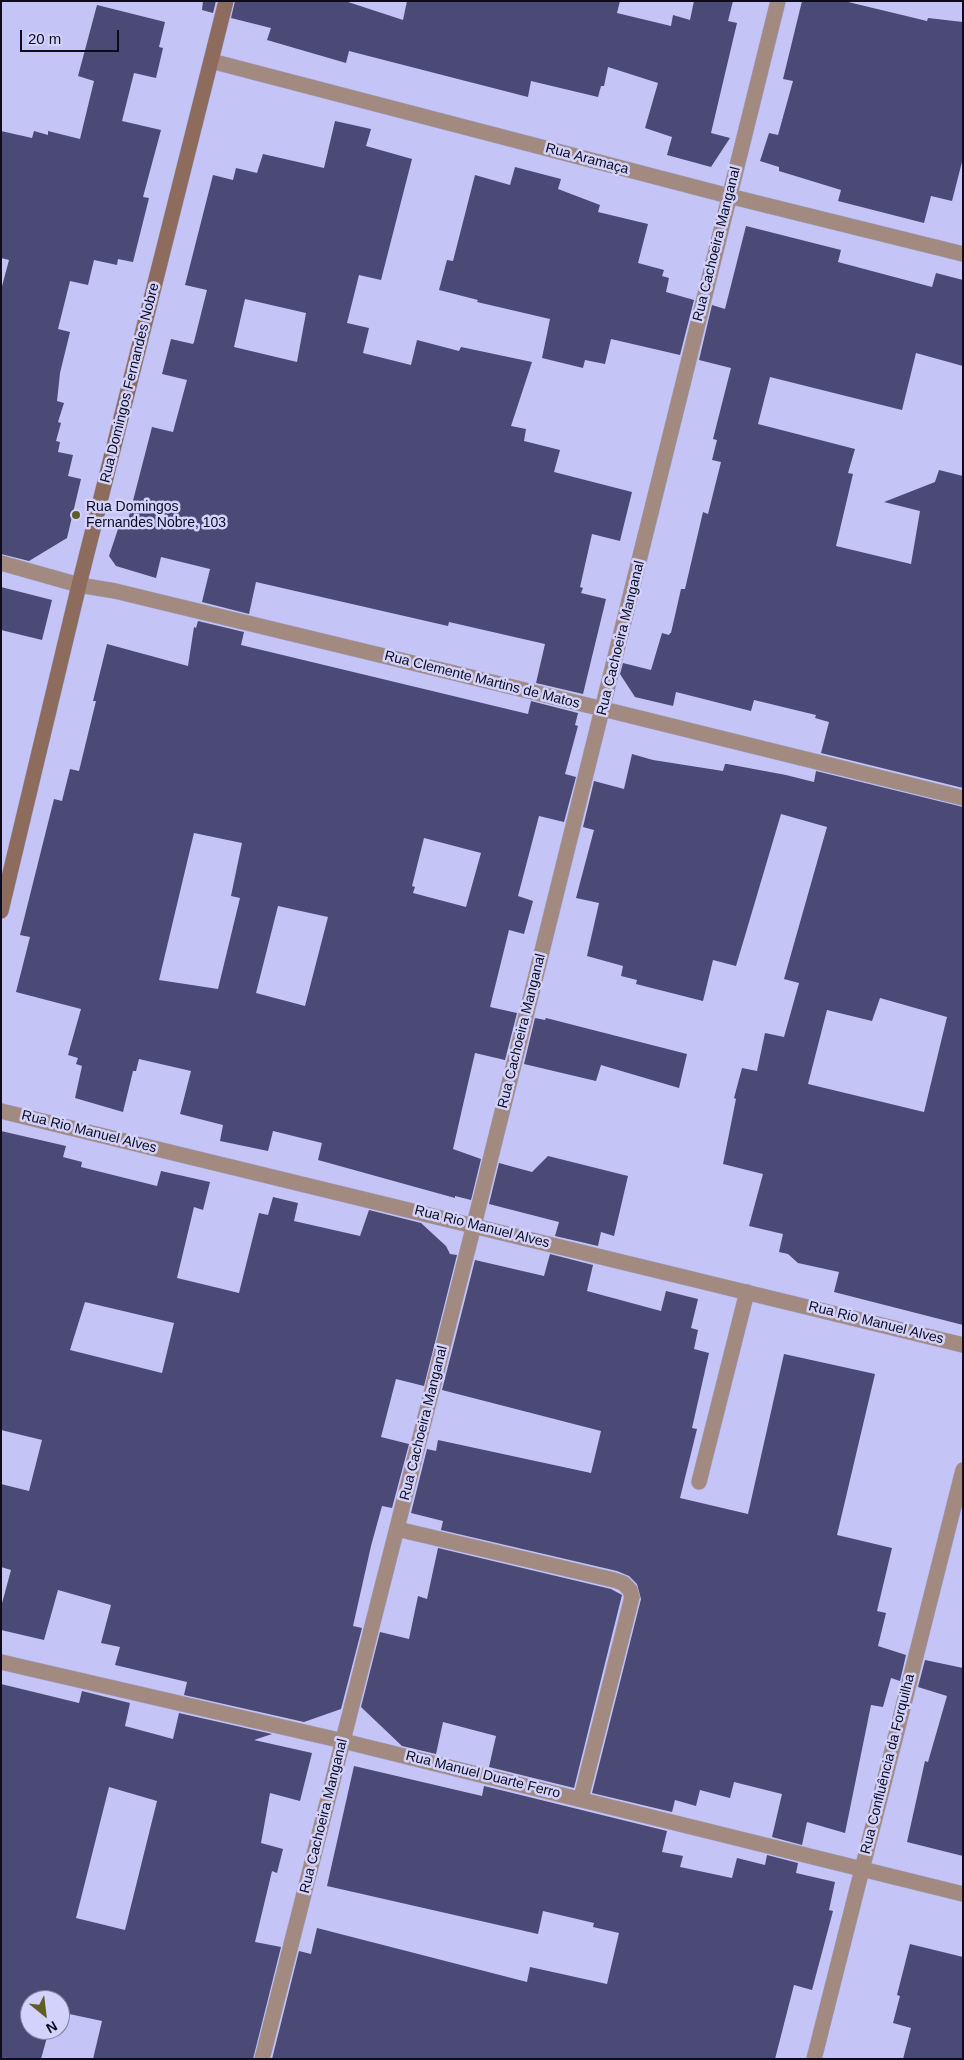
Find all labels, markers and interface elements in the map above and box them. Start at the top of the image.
scale bar [22,20,121,52]
text: 20 m [28,30,61,47]
street label: Rua Aramaça [543,140,631,178]
street label: Rua Cachoeira Manganal [690,165,744,323]
street label: Rua Domingos Fernandes Nobre [97,281,163,485]
place label: Rua Domingos Fernandes Nobre, 103 [86,499,226,532]
marker: Rua Domingos Fernandes Nobre, 103 [70,509,82,521]
street label: Rua Cachoeira Manganal [594,559,648,717]
street label: Rua Clemente Martins de Matos [383,648,581,712]
street label: Rua Cachoeira Manganal [495,952,549,1110]
street label: Rua Rio Manuel Alves [20,1107,158,1157]
street label: Rua Rio Manuel Alves [413,1202,551,1252]
street label: Rua Rio Manuel Alves [807,1298,945,1348]
street label: Rua Cachoeira Manganal [397,1344,451,1502]
street label: Rua Confluência da Forquilha [857,1672,919,1856]
street label: Rua Cachoeira Manganal [297,1737,351,1895]
street label: Rua Manuel Duarte Ferro [404,1748,562,1802]
north arrow [20,1990,70,2040]
text: N [43,2018,60,2037]

